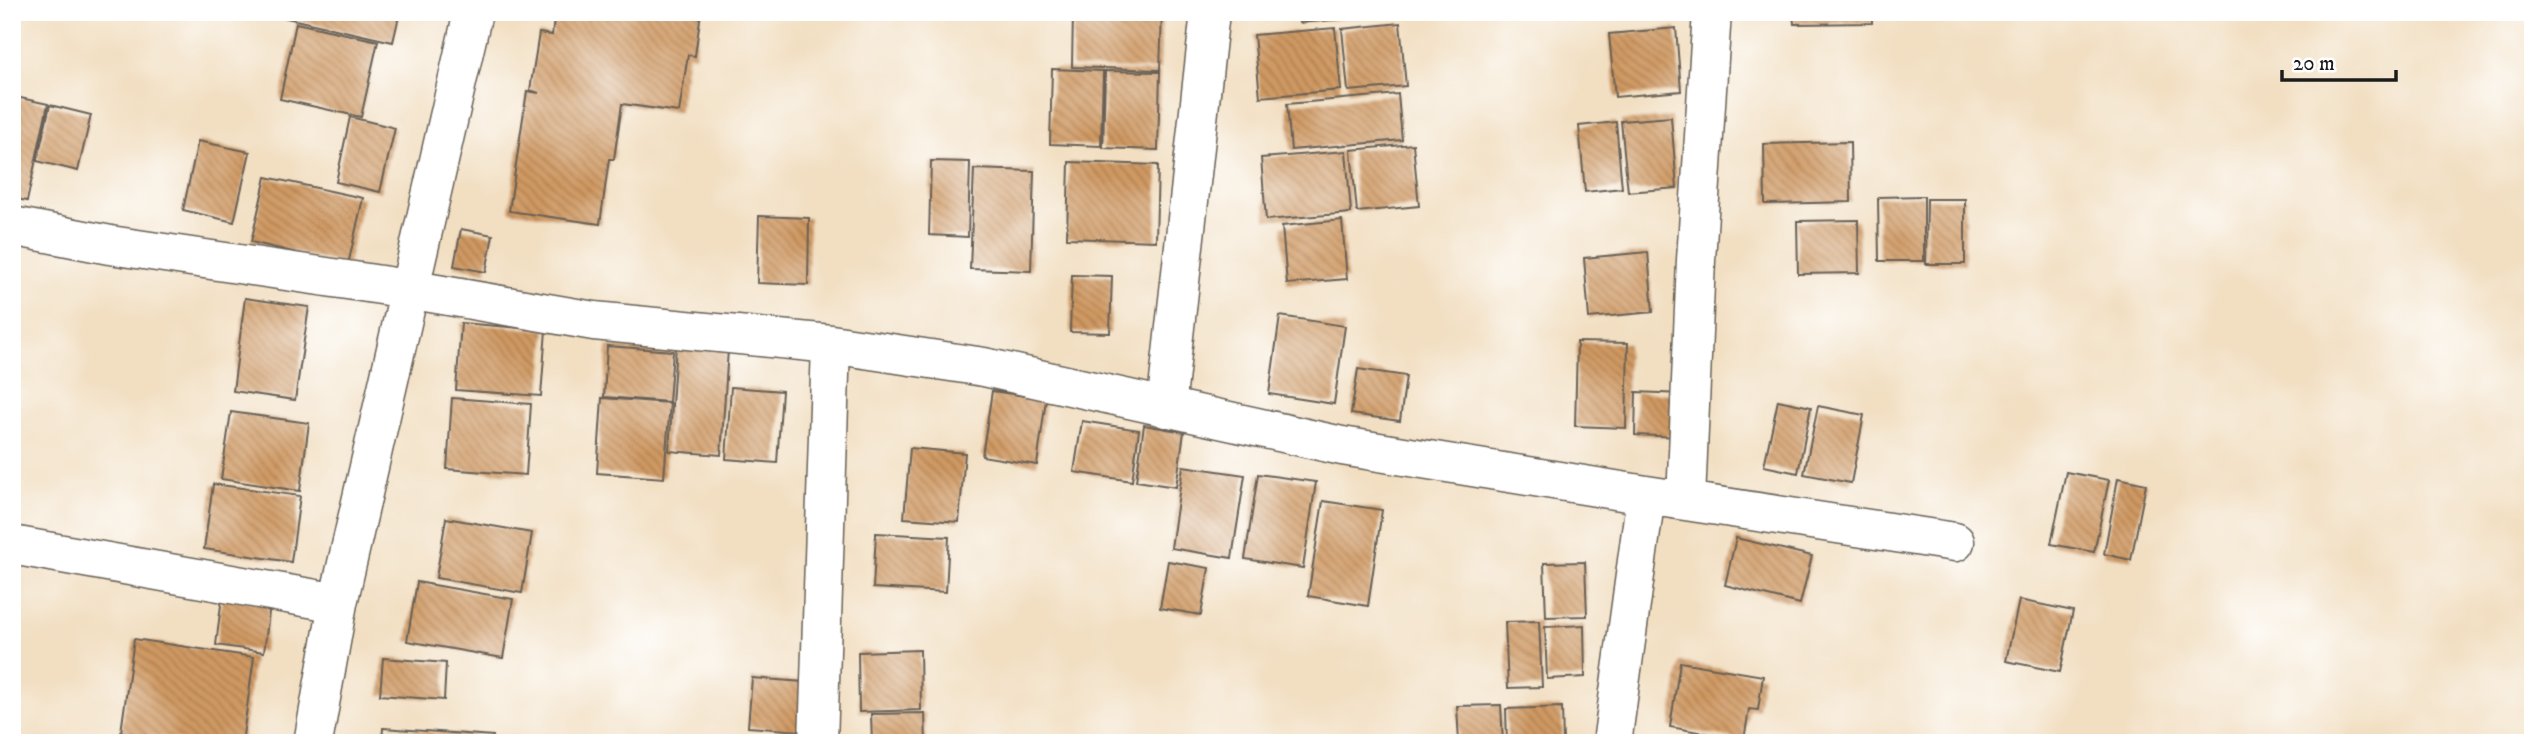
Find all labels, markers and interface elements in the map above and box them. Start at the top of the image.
scale bar [2282,38,2396,82]
text: 20 m [2293,51,2335,77]

